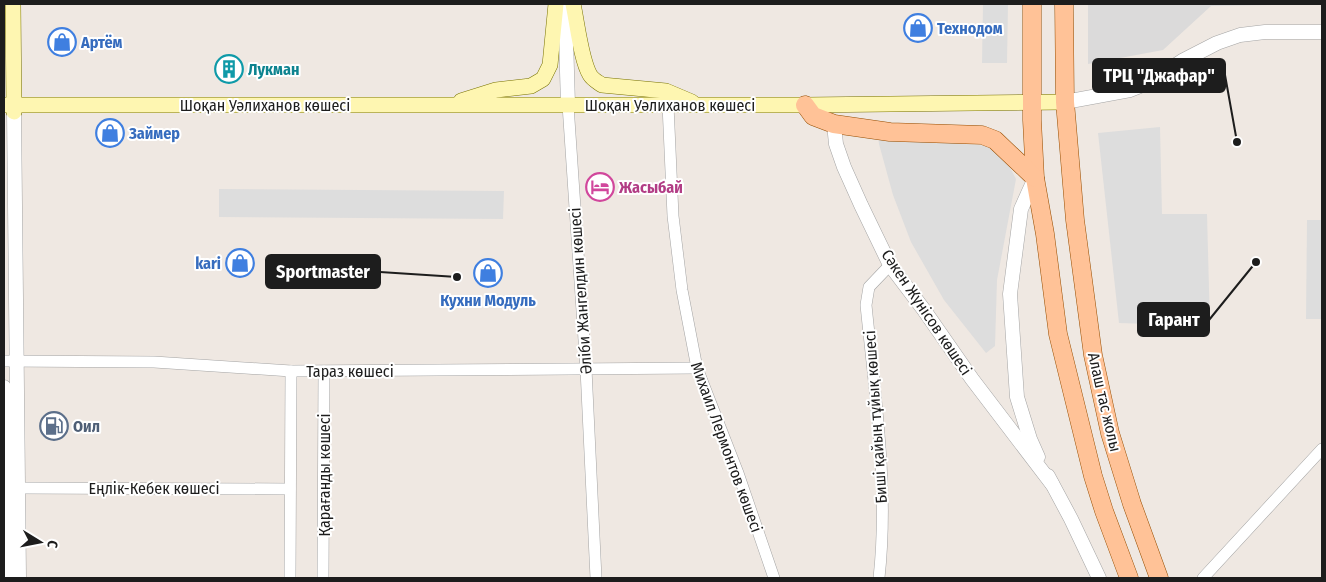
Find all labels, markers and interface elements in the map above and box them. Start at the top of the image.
shop icon: Технодом [903,13,933,43]
place label: Технодом [937,19,1003,38]
shop icon: Артём [47,27,77,57]
place label: Артём [80,33,123,52]
building icon: Лукман [214,54,244,84]
callout: ТРЦ "Джафар" [1093,59,1225,92]
place label: Лукман [248,60,299,79]
text: ТРЦ "Джафар" [1103,65,1215,87]
street label: Шоқан Уәлиханов көшесі [180,96,350,115]
street label: Шоқан Уәлиханов көшесі [585,96,755,115]
shop icon: Займер [95,118,125,148]
place label: Займер [128,124,180,143]
hotel icon: Жасыбай [585,172,615,202]
place label: Жасыбай [618,178,683,197]
street label: Әліби Жангелдин көшесі [565,207,596,375]
street label: Сәкен Жүнісов көшесі [877,246,976,379]
shop icon: kari [225,248,255,278]
place label: kari [195,254,221,273]
callout: Sportmaster [266,255,380,288]
shop icon: Кухни Модуль [473,258,503,288]
text: Sportmaster [276,261,370,283]
place label: Кухни Модуль [440,291,536,310]
callout: Гарант [1138,303,1209,336]
text: Гарант [1148,309,1200,331]
street label: Биші қайың тұйық көшесі [860,330,891,504]
street label: Алаш тас жолы [1084,351,1125,454]
street label: Михаил Лермонтов көшесі [687,359,766,535]
street label: Тараз көшесі [306,362,394,381]
fuel station icon: Оил [39,411,69,441]
street label: Қарағанды көшесі [315,413,334,537]
place label: Оил [73,417,100,436]
street label: Еңлік-Кебек көшесі [89,479,219,498]
north arrow [15,517,65,567]
text: С [43,539,61,550]

